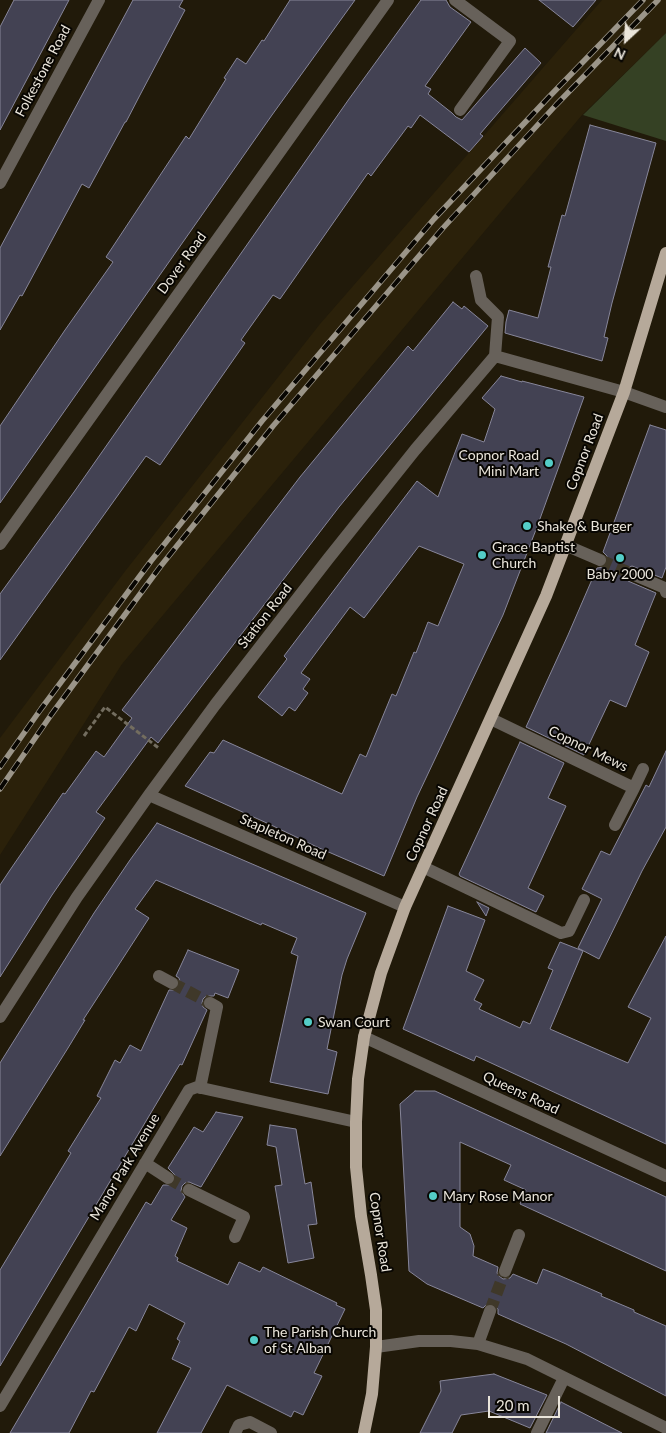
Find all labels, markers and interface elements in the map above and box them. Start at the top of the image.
north arrow [601,15,651,65]
street label: Folkestone Road [12,22,74,120]
text: N [611,44,628,64]
street label: Dover Road [154,229,210,297]
street label: Copnor Road [563,411,607,493]
place label: Copnor Road Mini Mart [459,447,539,480]
marker: Copnor Road Mini Mart [543,457,555,469]
place label: Shake & Burger [537,518,632,534]
marker: Shake & Burger [521,520,533,532]
place label: Grace Baptist Church [492,539,575,572]
marker: Grace Baptist Church [476,549,488,561]
marker: Baby 2000 [614,552,626,564]
place label: Baby 2000 [587,566,653,582]
street label: Station Road [234,580,296,652]
street label: Copnor Mews [545,722,631,776]
street label: Copnor Road [402,784,452,864]
street label: Stapleton Road [237,810,329,864]
place label: Swan Court [318,1014,390,1030]
marker: Swan Court [302,1016,314,1028]
street label: Queens Road [480,1068,562,1118]
street label: Manor Park Avenue [87,1111,163,1223]
place label: Mary Rose Manor [443,1188,553,1204]
marker: Mary Rose Manor [427,1190,439,1202]
street label: Copnor Road [365,1191,395,1273]
place label: The Parish Church of St Alban [264,1324,376,1356]
marker: The Parish Church of St Alban [248,1334,260,1346]
scale bar [491,1386,564,1418]
text: 20 m [496,1396,530,1414]

